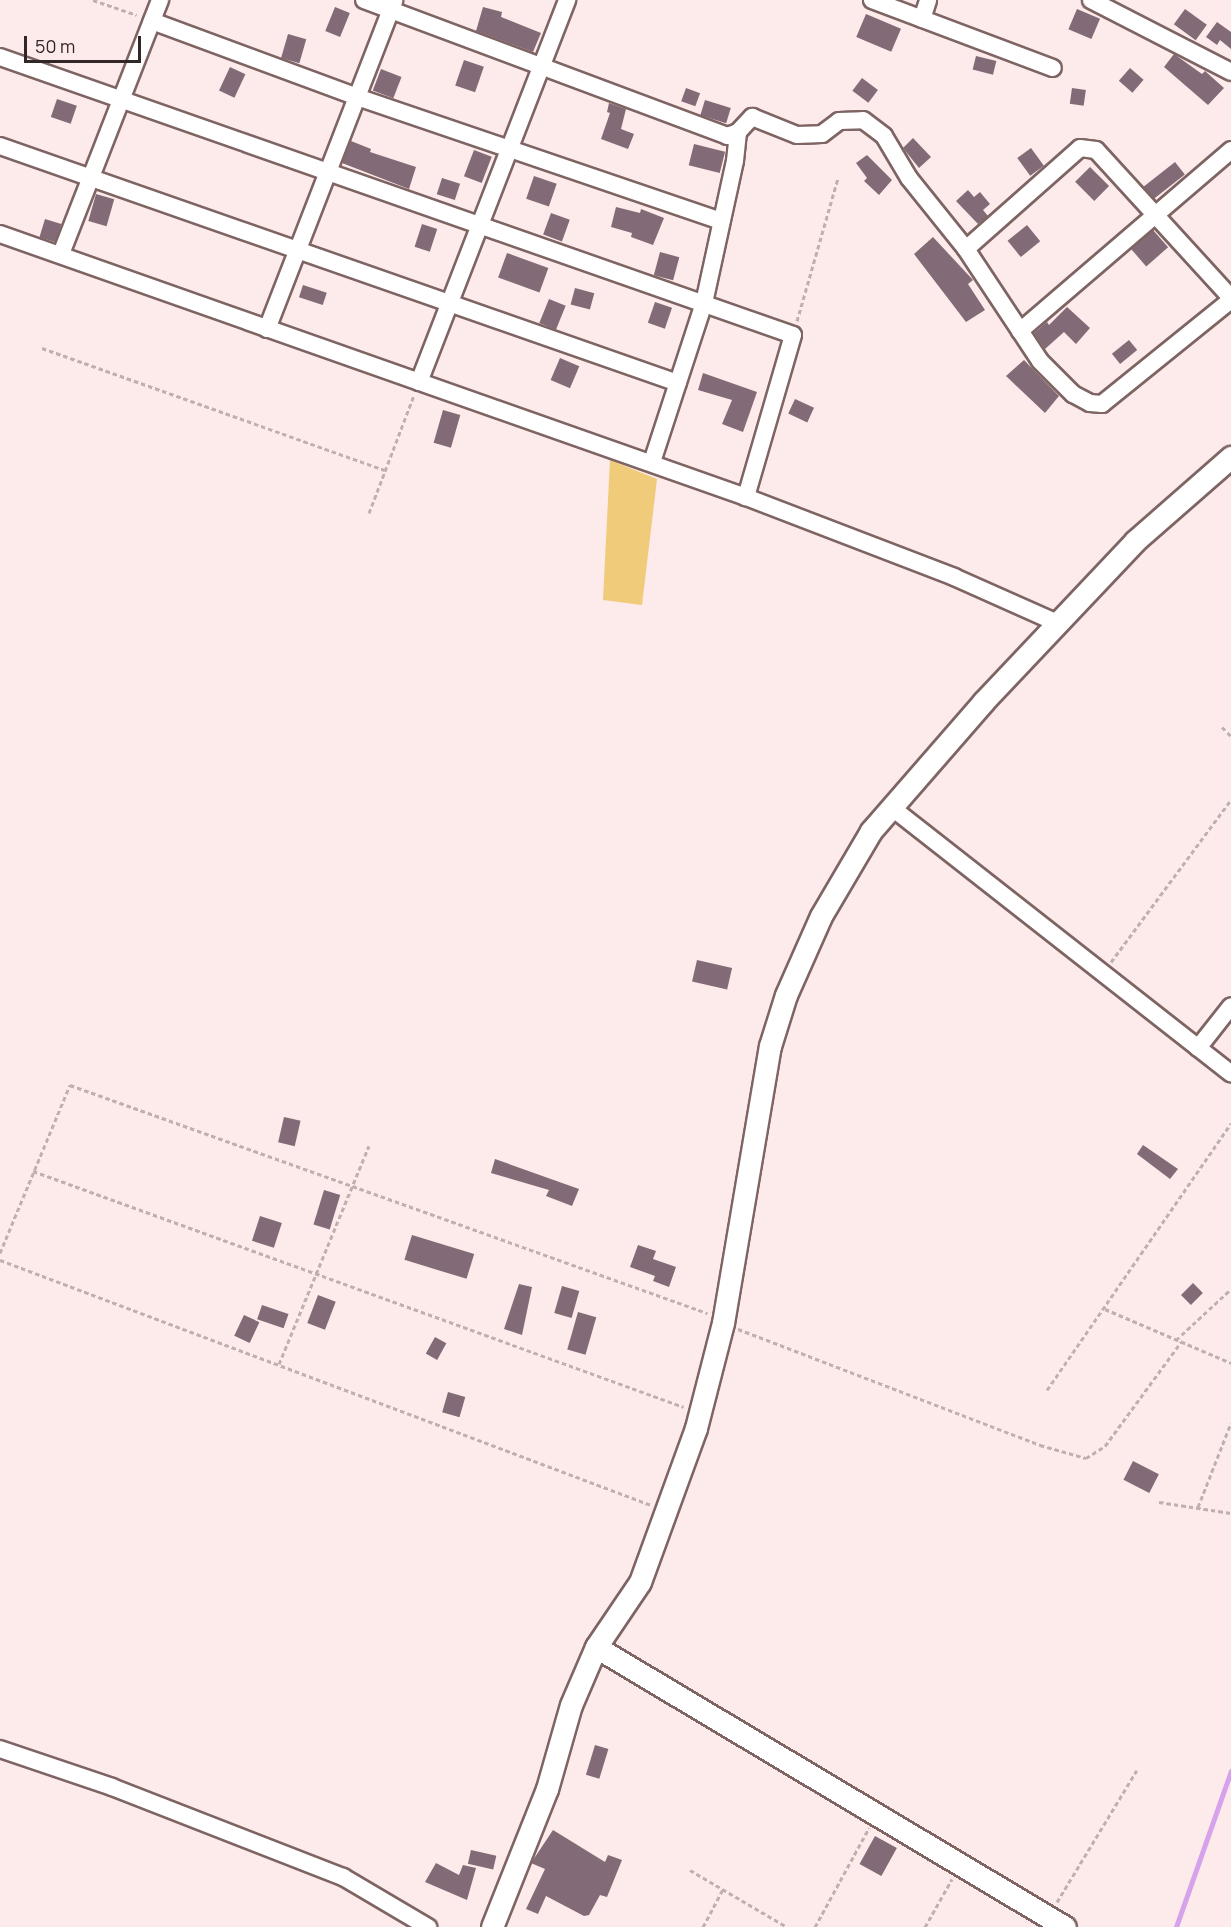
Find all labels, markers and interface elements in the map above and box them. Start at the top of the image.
scale bar [27,24,144,62]
text: 50 m [35,34,75,58]

